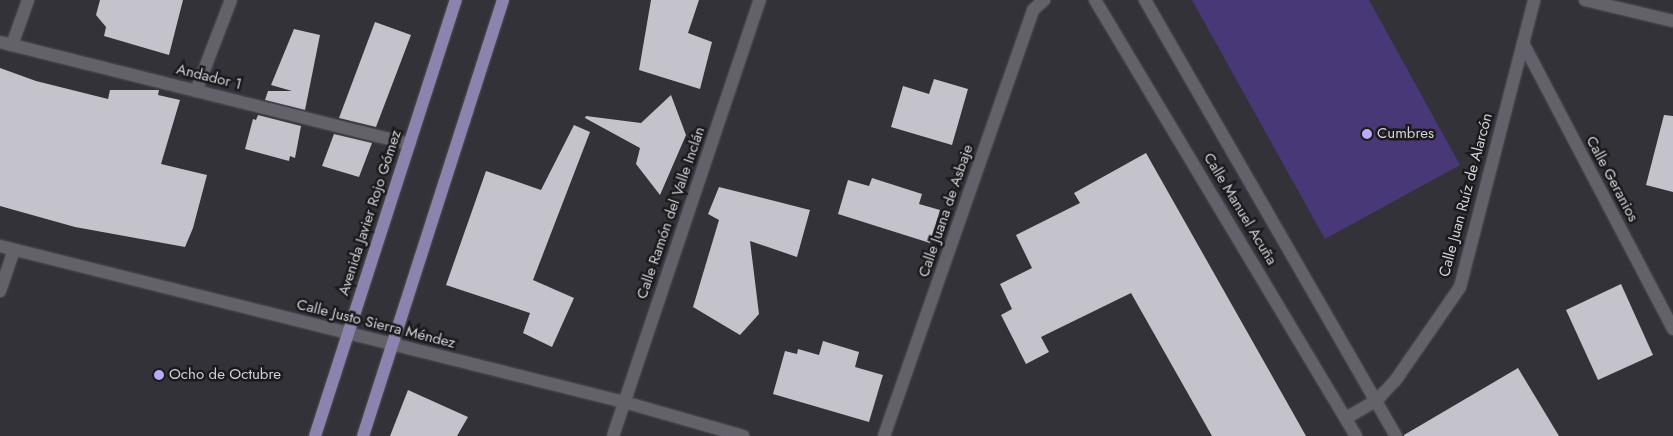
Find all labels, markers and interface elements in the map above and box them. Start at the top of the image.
street label: Andador 1 [174,60,244,94]
street label: Calle Juan Ruíz de Alarcón [1435,111,1497,279]
street label: Calle Ramón del Valle Inclán [633,125,709,301]
place label: Cumbres [1377,125,1434,143]
street label: Avenida Javier Rojo Gómez [335,128,405,298]
marker: Cumbres [1361,128,1373,140]
street label: Calle Geranios [1582,133,1642,225]
street label: Calle Juana de Asbaje [915,142,977,280]
street label: Calle Manuel Acuña [1199,150,1281,268]
street label: Calle Justo Sierra Méndez [295,296,457,352]
place label: Ocho de Octubre [169,366,281,384]
marker: Ocho de Octubre [153,369,165,381]

